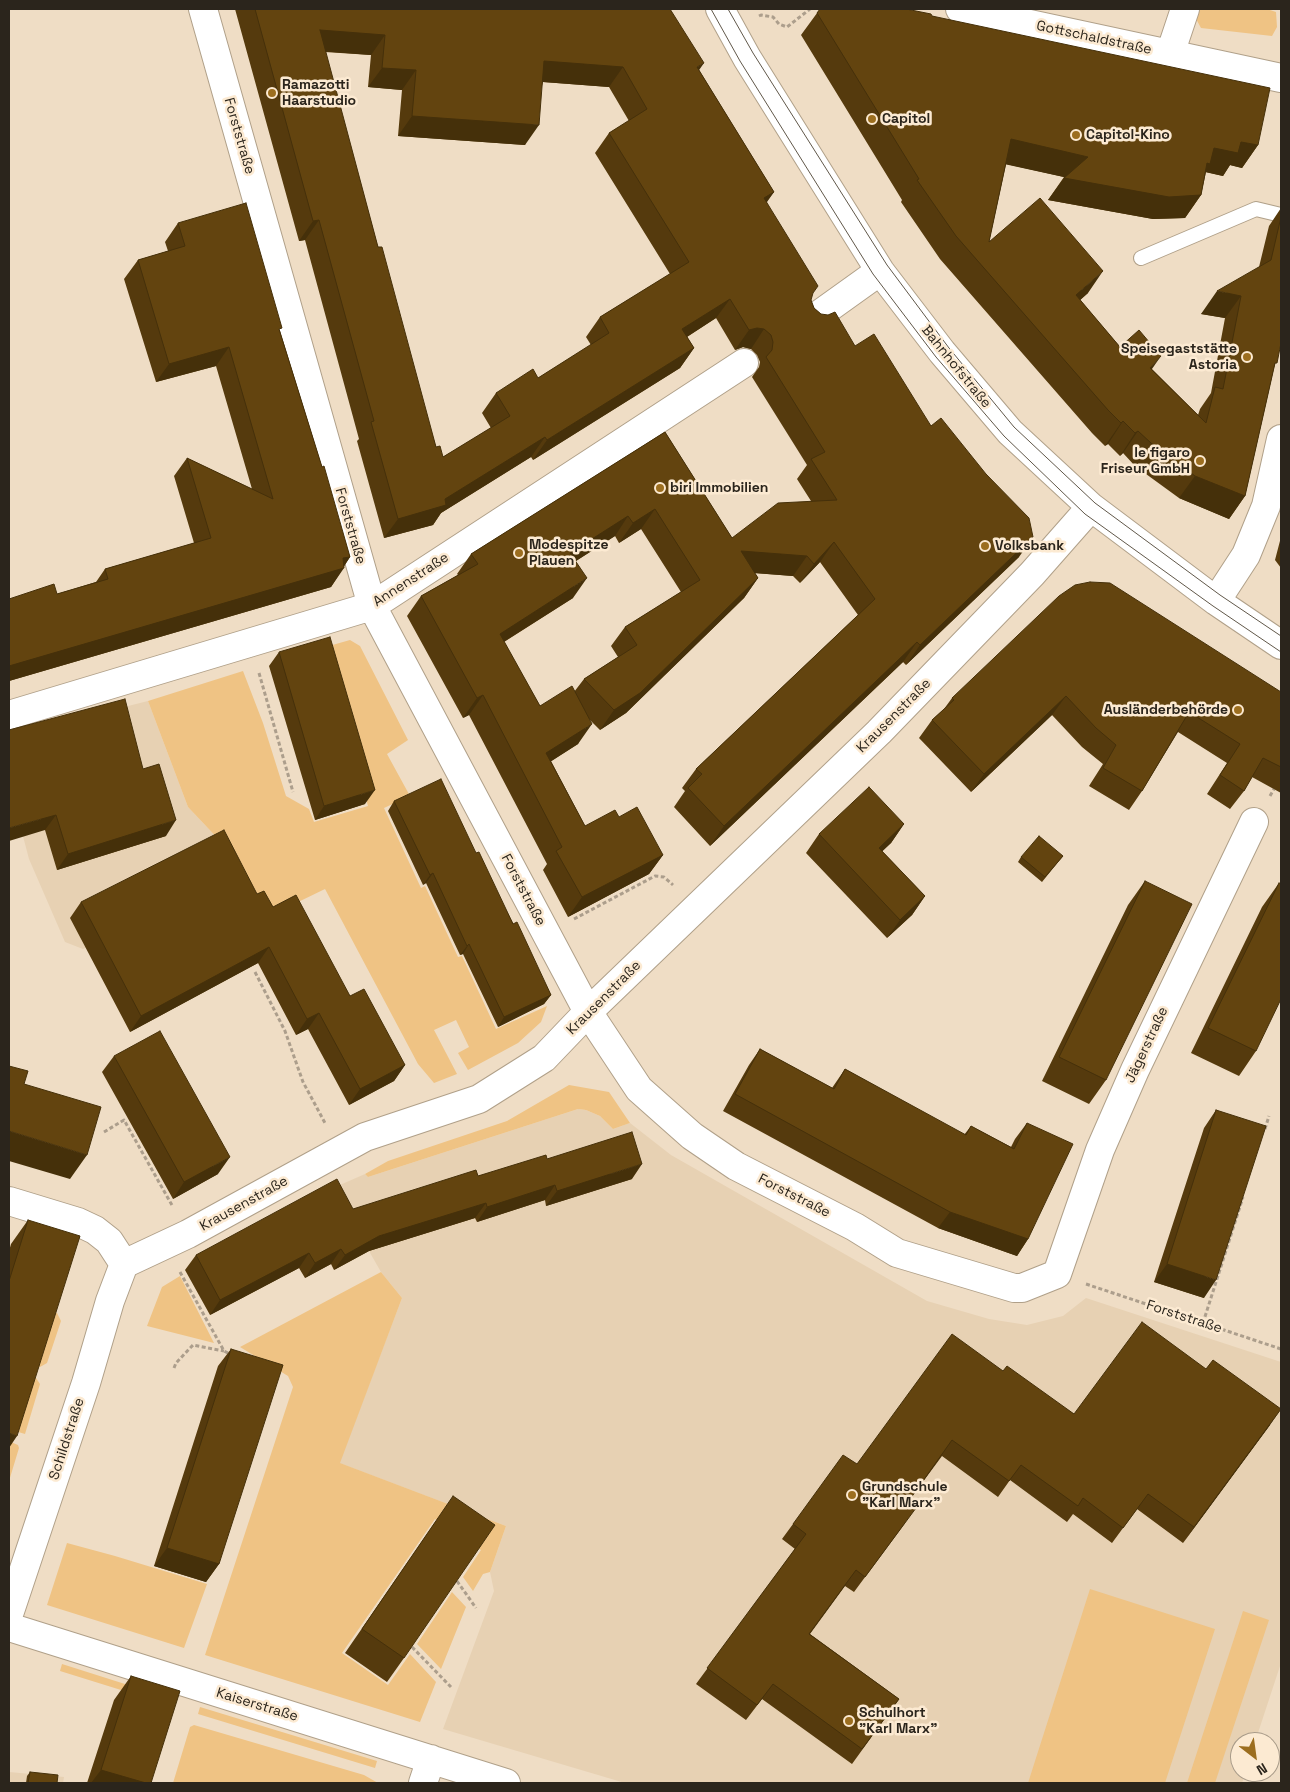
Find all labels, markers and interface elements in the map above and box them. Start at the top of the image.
street label: Gottschaldstraße [1035,18,1153,58]
place label: Ramazotti Haarstudio [282,77,356,110]
marker: Ramazotti Haarstudio [266,87,278,99]
street label: Forststraße [220,96,258,176]
place label: Capitol [882,111,930,127]
marker: Capitol [866,113,878,125]
place label: Capitol-Kino [1086,127,1170,143]
marker: Capitol-Kino [1070,129,1082,141]
street label: Bahnhofstraße [918,322,994,412]
place label: Speisegaststätte Astoria [1121,341,1237,374]
marker: Speisegaststätte Astoria [1241,351,1253,363]
place label: le figaro Friseur GmbH [1101,445,1190,478]
marker: le figaro Friseur GmbH [1194,455,1206,467]
place label: biri Immobilien [670,480,768,496]
marker: biri Immobilien [654,482,666,494]
street label: Forststraße [331,486,369,566]
place label: Modespitze Plauen [529,537,609,570]
place label: Volksbank [995,538,1064,554]
marker: Volksbank [979,540,991,552]
marker: Modespitze Plauen [513,547,525,559]
street label: Annenstraße [370,549,452,611]
street label: Krausenstraße [853,675,935,757]
place label: Ausländerbehörde [1104,702,1228,718]
marker: Ausländerbehörde [1232,704,1244,716]
street label: Forststraße [497,851,549,929]
street label: Krausenstraße [563,957,645,1039]
street label: Jägerstraße [1122,1004,1172,1086]
street label: Forststraße [755,1171,833,1221]
street label: Krausenstraße [197,1173,291,1235]
street label: Forststraße [1144,1297,1224,1337]
street label: Schildstraße [46,1396,88,1482]
place label: Grundschule "Karl Marx" [862,1479,947,1511]
marker: Grundschule "Karl Marx" [846,1489,858,1501]
street label: Kaiserstraße [214,1685,300,1725]
place label: Schulhort "Karl Marx" [859,1705,937,1738]
marker: Schulhort "Karl Marx" [843,1715,855,1727]
north arrow [1230,1732,1280,1782]
text: N [1253,1759,1271,1779]

